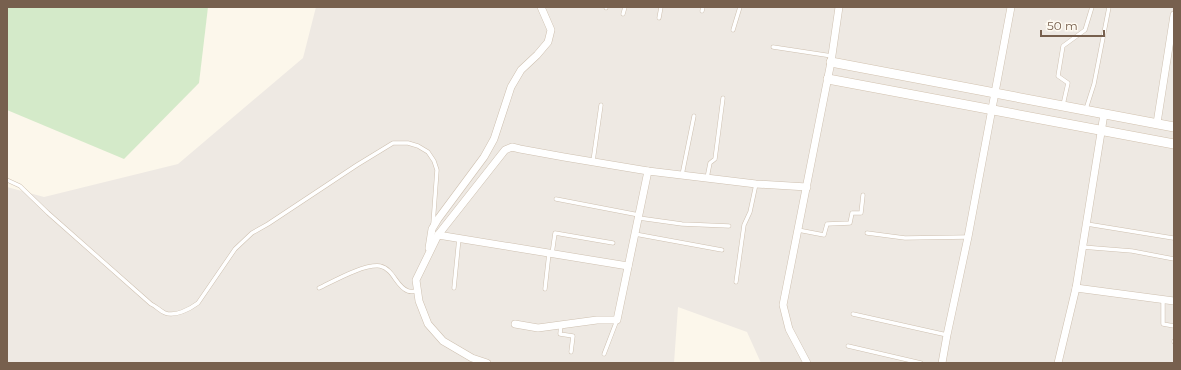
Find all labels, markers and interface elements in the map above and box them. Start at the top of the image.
scale bar [1041,12,1104,38]
text: 50 m [1047,18,1078,33]

